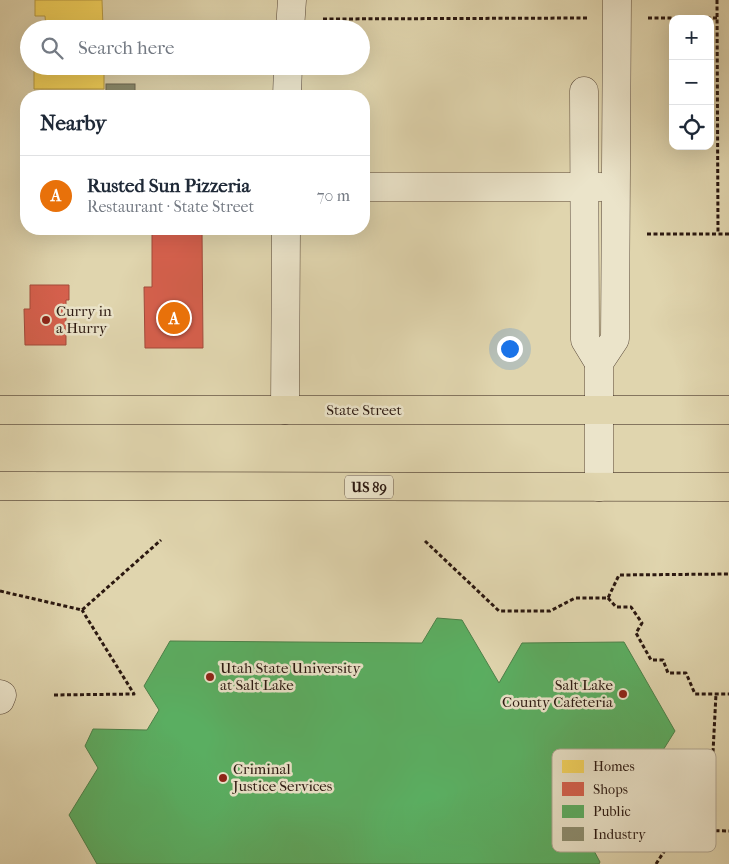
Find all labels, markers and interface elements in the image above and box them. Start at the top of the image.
map controls [669,15,714,150]
button: + [669,15,714,60]
search box [20,20,370,75]
icon: search [38,34,66,62]
text: Search here [78,37,174,59]
button: − [669,60,714,105]
button: locate [669,105,714,150]
text: Nearby [40,111,106,135]
text: Rusted Sun Pizzeria [87,175,250,197]
text: A [51,186,61,205]
text: 70 m [317,186,350,205]
text: Restaurant · State Street [87,197,254,216]
pin: A [158,299,190,337]
place label: Curry in a Hurry [56,302,112,337]
marker: Curry in a Hurry [40,314,52,326]
your location [497,336,523,362]
street label: State Street [326,401,402,419]
road number: US 89 [345,476,393,498]
place label: Utah State University at Salt Lake [220,659,361,694]
marker: Utah State University at Salt Lake [204,671,216,683]
place label: Salt Lake County Cafeteria [502,676,614,711]
marker: Salt Lake County Cafeteria [617,688,629,700]
legend [552,749,716,852]
text: Homes [593,758,635,775]
place label: Criminal Justice Services [232,760,333,795]
marker: Criminal Justice Services [217,772,229,784]
text: Shops [593,781,628,798]
text: Public [593,803,631,820]
text: Industry [593,826,646,843]

